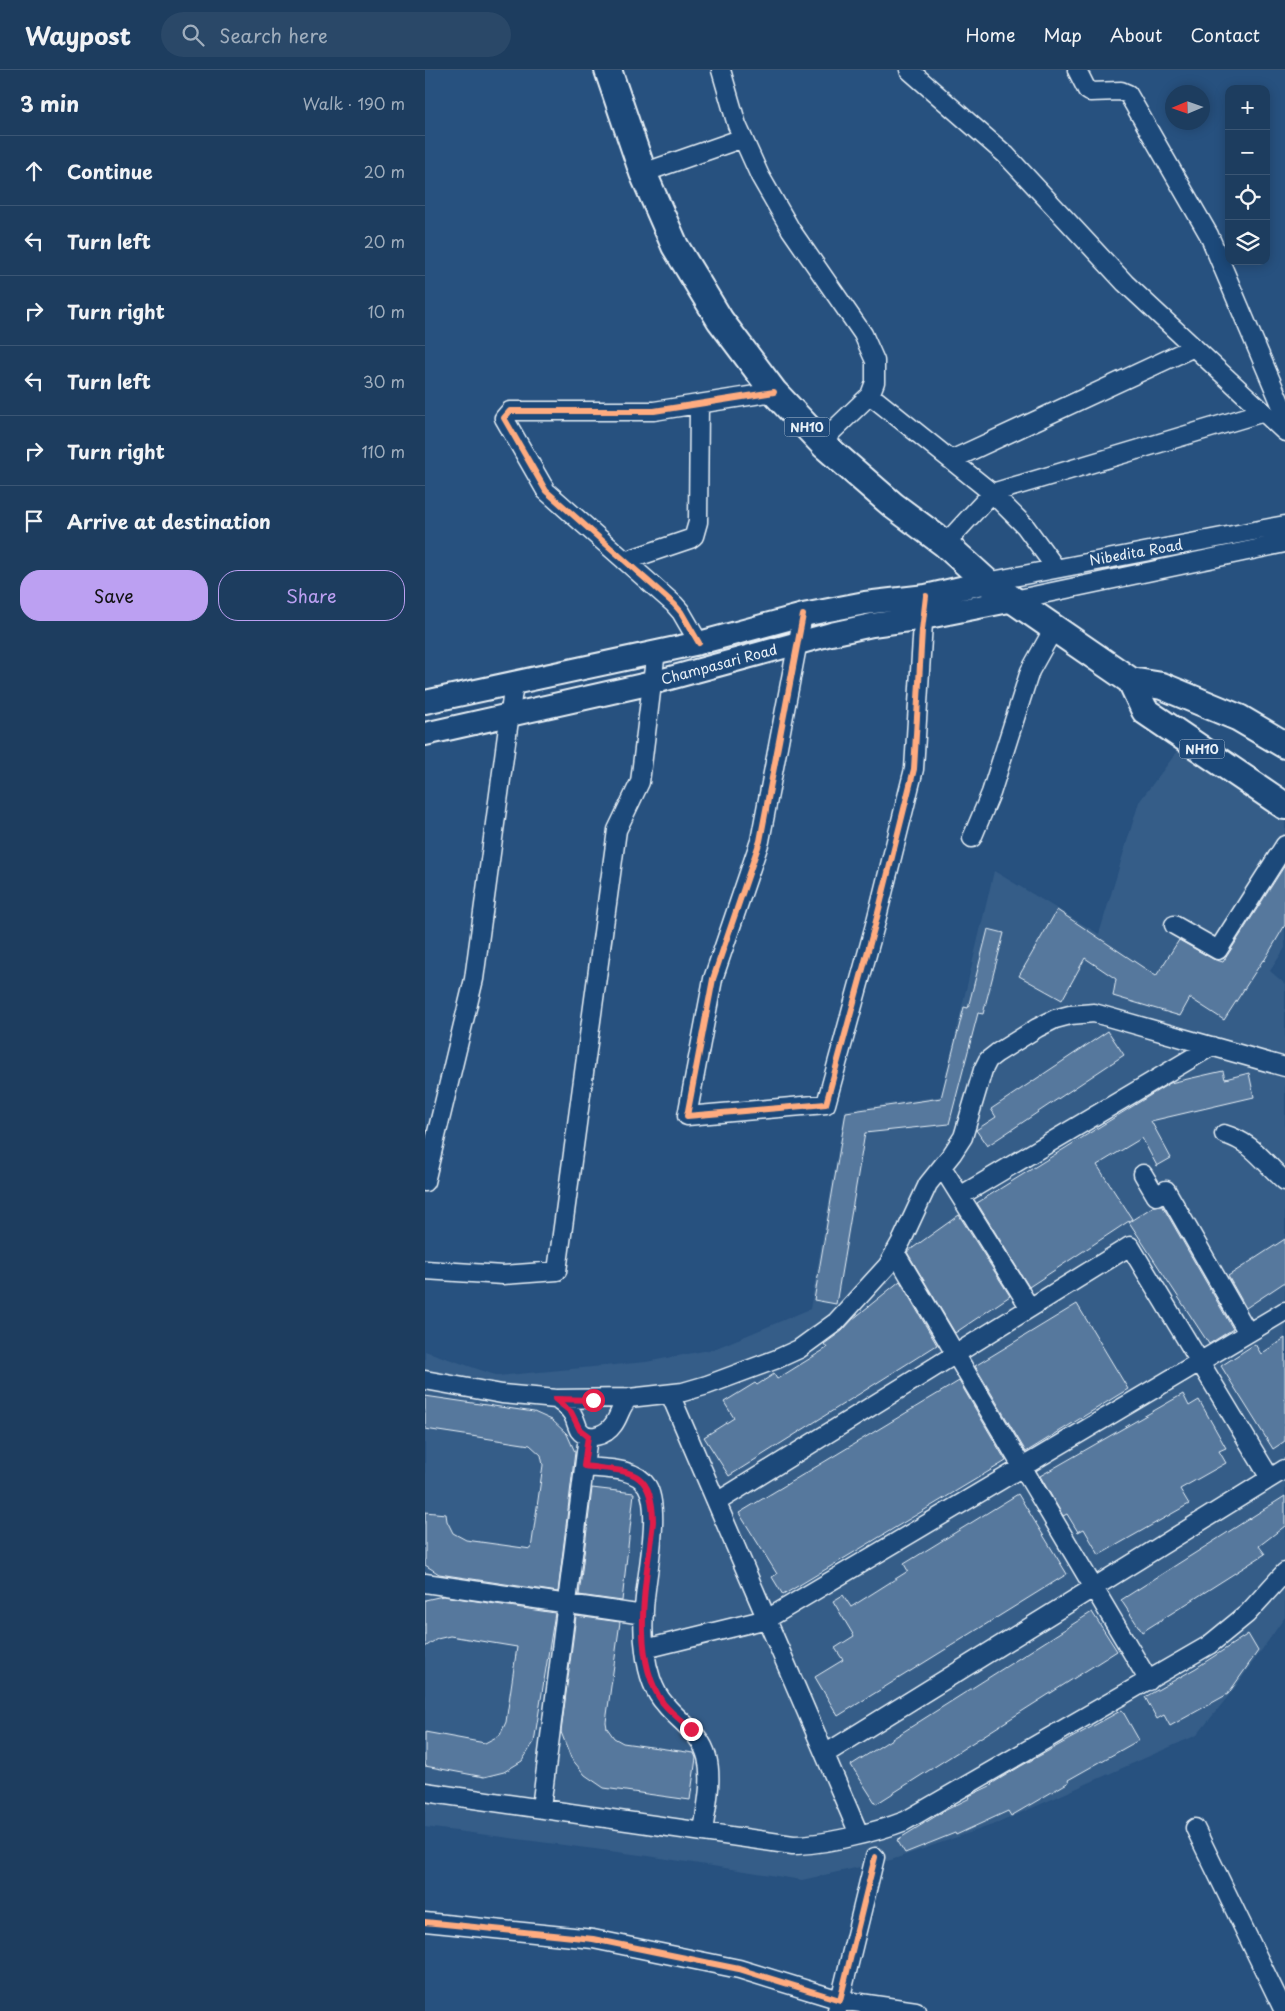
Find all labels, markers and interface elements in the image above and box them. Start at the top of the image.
search box [161,12,511,57]
text: Waypost [25,17,131,53]
icon: search [179,21,207,49]
text: Search here [219,21,328,49]
text: Home [965,21,1015,48]
text: Map [1043,21,1082,48]
text: About [1110,21,1162,48]
text: Contact [1190,21,1260,48]
north arrow [1165,85,1210,130]
map controls [1225,85,1270,265]
button: + [1225,85,1270,130]
text: 3 min [20,87,79,119]
text: Walk · 190 m [303,91,405,115]
button: − [1225,130,1270,175]
icon: ahead [20,157,48,185]
text: Continue [67,157,153,185]
text: 20 m [364,159,405,183]
button: locate [1225,175,1270,220]
button: layers [1225,220,1270,265]
icon: left [20,227,48,255]
text: Turn left [67,227,151,255]
text: 20 m [364,229,405,253]
icon: right [20,297,48,325]
text: Turn right [67,297,165,325]
text: 10 m [368,299,405,323]
icon: left [20,367,48,395]
text: Turn left [67,367,151,395]
text: 30 m [363,369,405,393]
road number: NH10 [785,418,829,437]
icon: right [20,437,48,465]
text: Turn right [67,437,165,465]
text: 110 m [362,439,405,463]
icon: arrive [20,507,48,535]
text: Arrive at destination [67,507,271,535]
street label: Nibedita Road [1088,533,1184,571]
button: Save [20,570,208,621]
button: Share [218,570,405,621]
street label: Champasari Road [659,638,779,690]
road number: NH10 [1179,740,1225,759]
route start [582,1389,605,1412]
route end [680,1718,703,1741]

